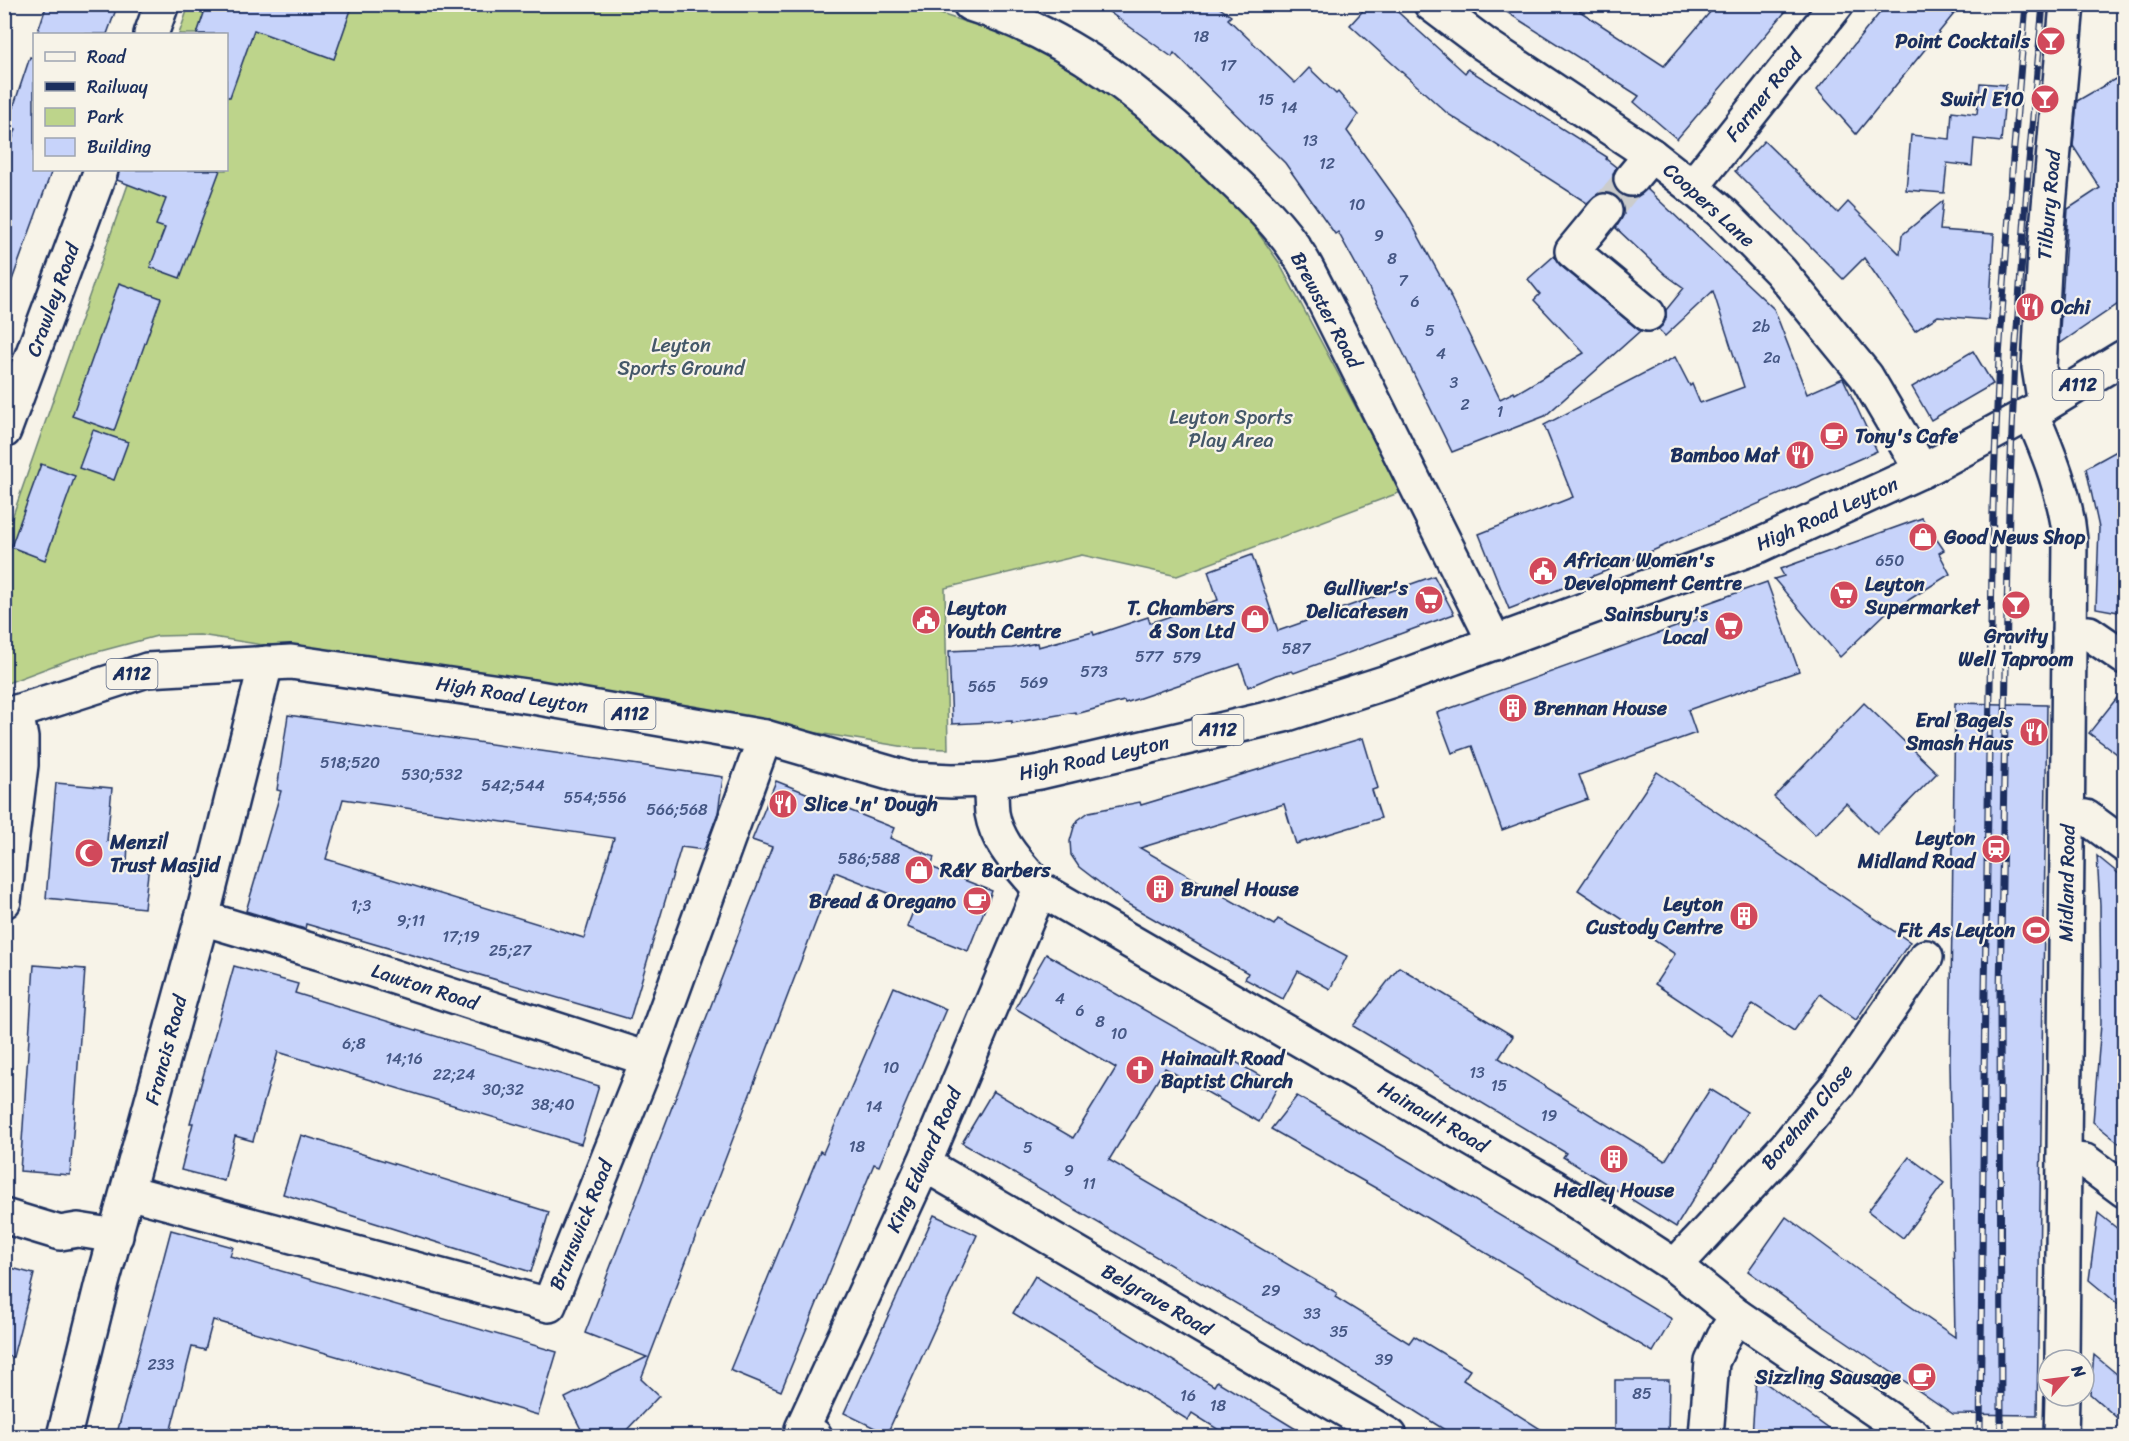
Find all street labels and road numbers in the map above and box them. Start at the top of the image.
street label: Farmer Road [1716,39,1813,149]
street label: Tilbury Road [2027,147,2071,261]
street label: Coopers Lane [1655,154,1763,256]
street label: Crawley Road [16,237,90,362]
street label: Brewster Road [1280,245,1372,376]
road number: A112 [2052,370,2104,400]
street label: High Road Leyton [1750,467,1904,561]
road number: A112 [106,659,158,689]
street label: High Road Leyton [434,666,591,724]
road number: A112 [604,699,656,729]
road number: A112 [1192,715,1244,745]
street label: High Road Leyton [1015,725,1173,791]
street label: Midland Road [2048,823,2086,942]
street label: Lawton Road [367,953,484,1021]
street label: Francis Road [135,990,198,1109]
street label: Boreham Close [1752,1056,1862,1178]
street label: Hainault Road [1371,1071,1496,1164]
street label: King Edward Road [876,1080,972,1238]
street label: Brunswick Road [539,1153,624,1296]
street label: Belgrave Road [1095,1254,1221,1347]

